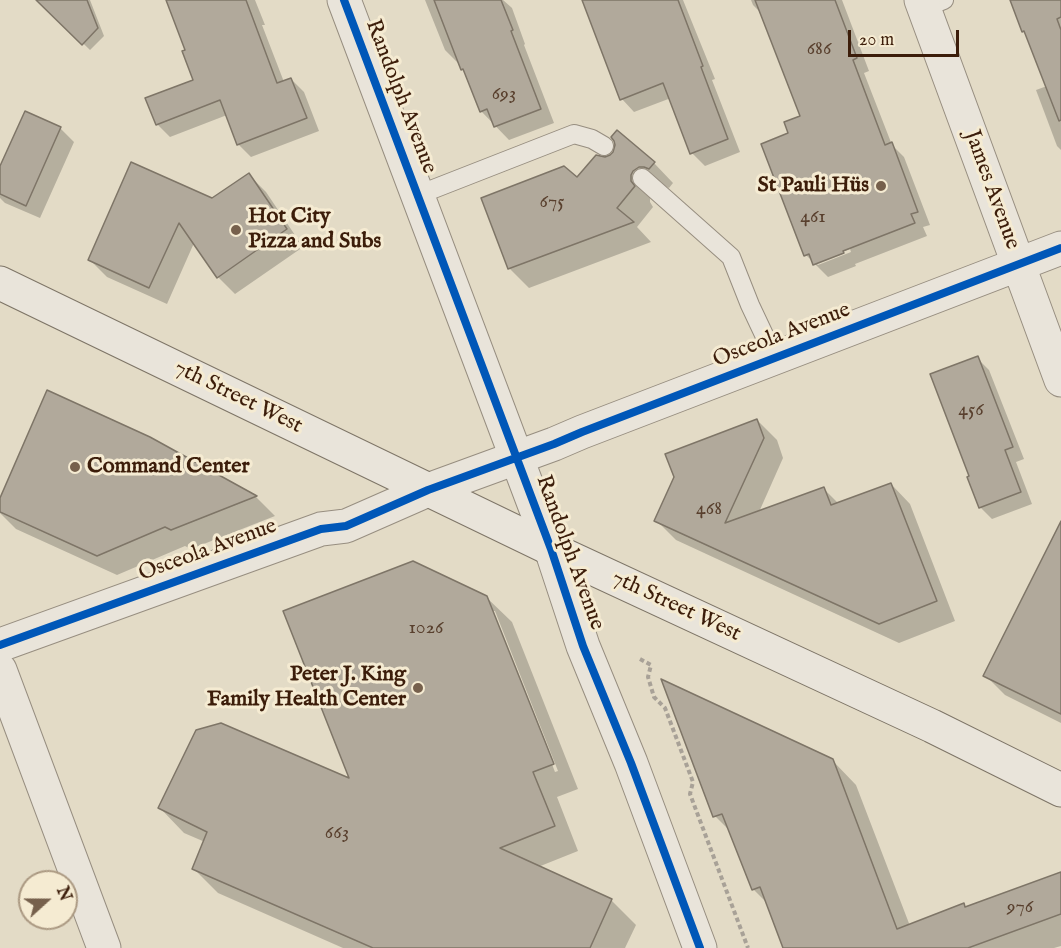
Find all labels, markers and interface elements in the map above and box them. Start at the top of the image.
street label: Randolph Avenue [358,16,442,178]
scale bar [851,18,962,56]
text: 20 m [859,29,894,52]
house number: 686 [807,38,831,62]
house number: 693 [492,83,516,107]
street label: James Avenue [957,127,1025,253]
place label: St Pauli Hüs [757,173,869,199]
marker: St Pauli Hüs [874,179,888,193]
house number: 675 [539,191,565,215]
place label: Hot City Pizza and Subs [248,204,381,255]
house number: 461 [800,206,826,230]
marker: Hot City Pizza and Subs [229,223,243,237]
street label: Osceola Avenue [710,298,854,374]
street label: 7th Street West [170,356,306,440]
house number: 456 [958,399,984,423]
place label: Command Center [87,454,250,480]
marker: Command Center [68,460,82,474]
street label: Randolph Avenue [529,472,609,634]
house number: 468 [696,498,722,522]
street label: Osceola Avenue [135,514,281,588]
street label: 7th Street West [607,566,745,648]
house number: 1026 [408,617,444,641]
place label: Peter J. King Family Health Center [207,662,406,714]
marker: Peter J. King Family Health Center [411,681,425,695]
house number: 663 [325,822,349,846]
north arrow [18,870,78,930]
text: N [51,884,75,904]
house number: 976 [1007,896,1033,920]

